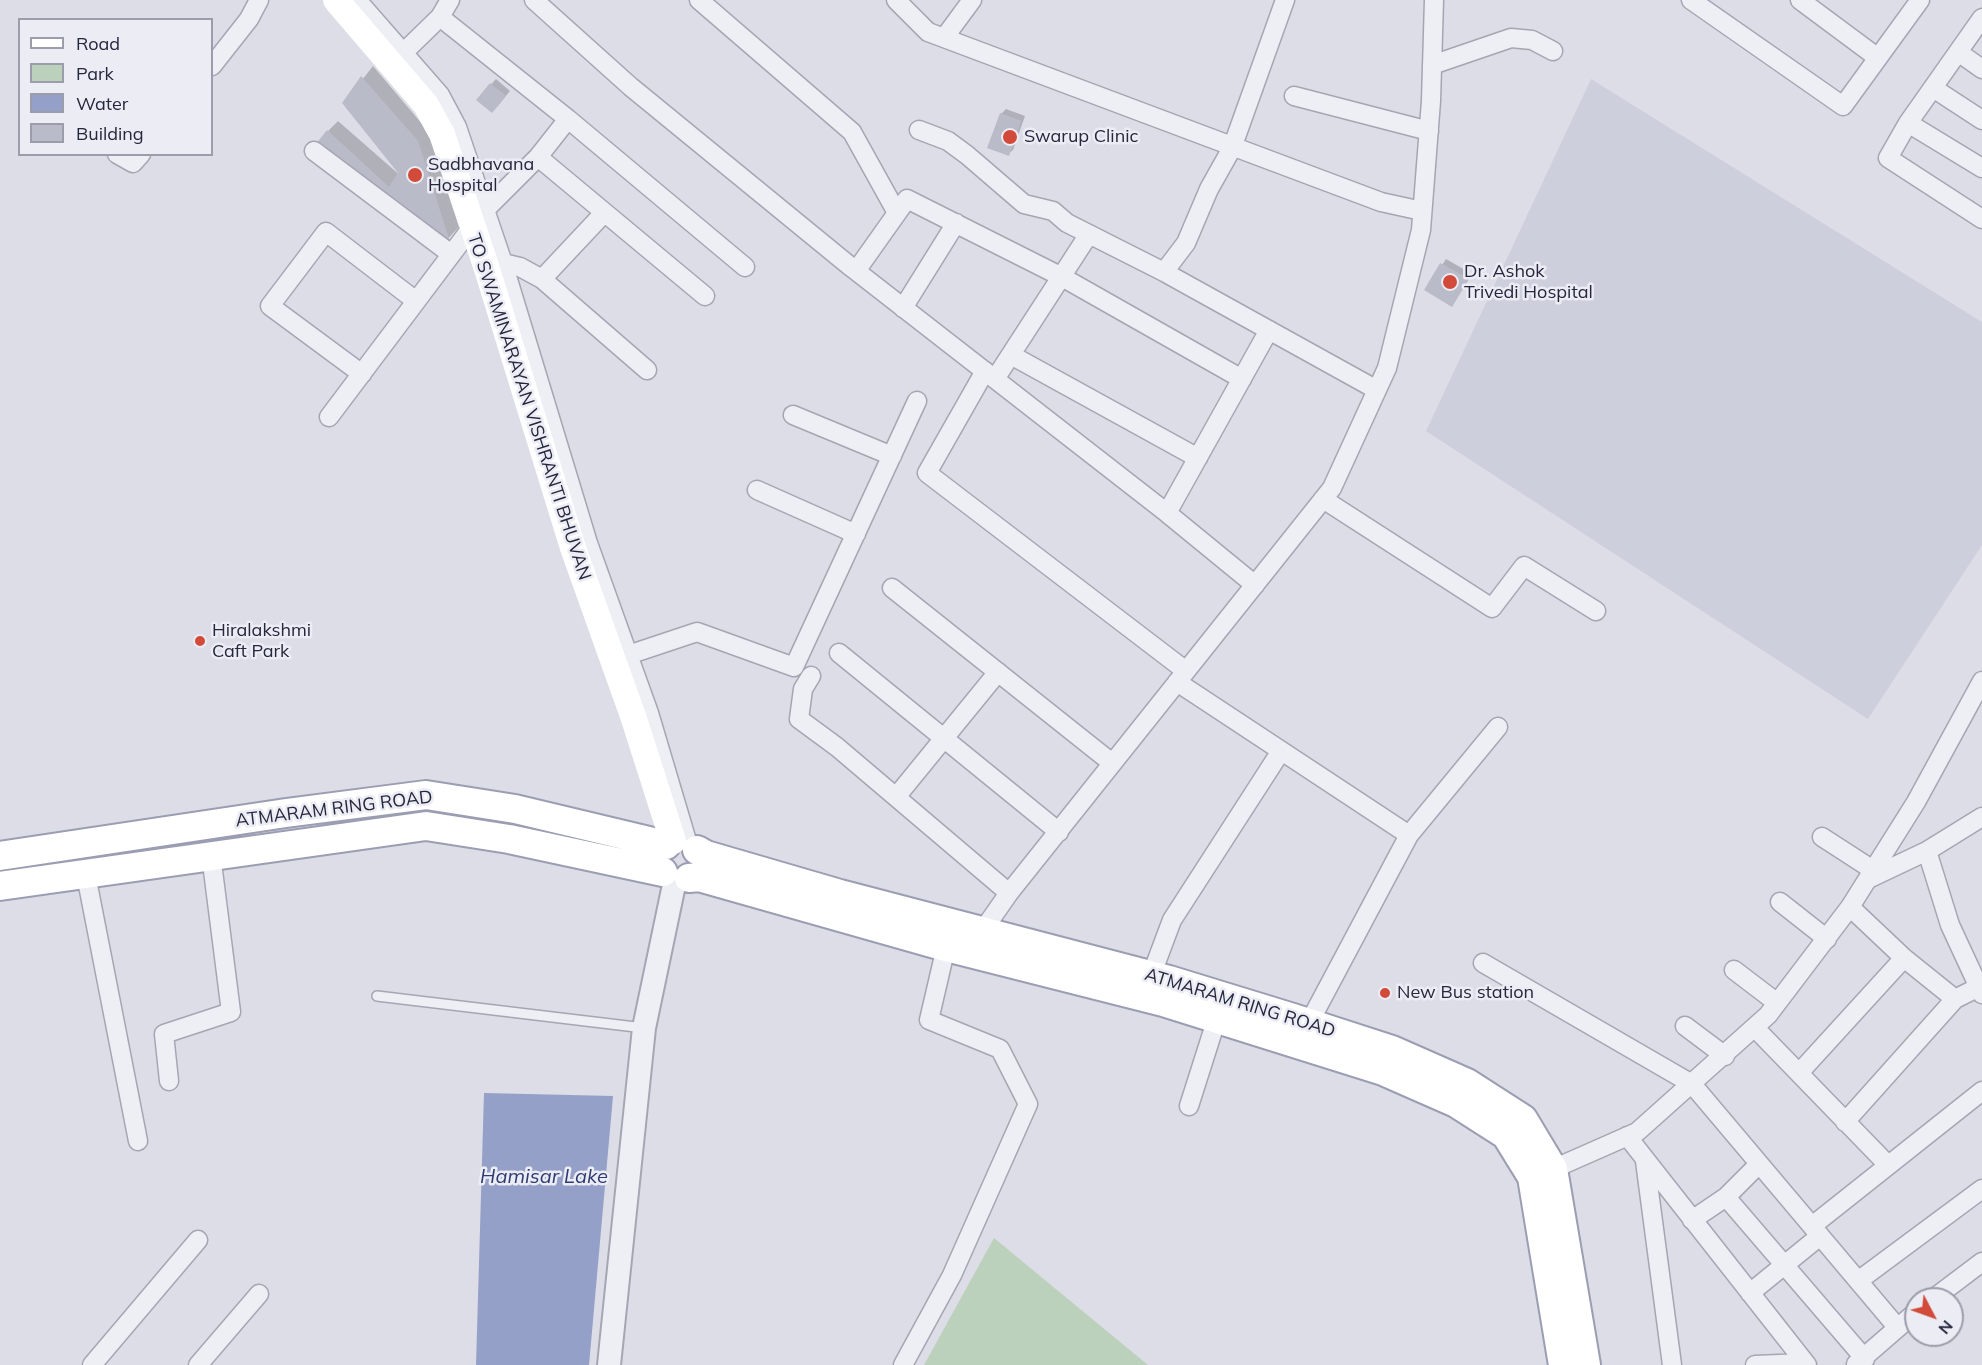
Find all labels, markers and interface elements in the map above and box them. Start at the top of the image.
legend [18,18,213,156]
text: Road [76,32,120,55]
text: Park [76,62,114,85]
text: Water [76,92,128,115]
text: Building [76,122,144,145]
place label: Swarup Clinic [1024,126,1138,148]
marker: Swarup Clinic [1001,128,1019,146]
place label: Sadbhavana Hospital [428,154,534,196]
marker: Sadbhavana Hospital [406,166,424,184]
street label: TO SWAMINARAYAN VISHRANTI BHUVAN [463,231,595,583]
place label: Dr. Ashok Trivedi Hospital [1464,261,1593,304]
marker: Dr. Ashok Trivedi Hospital [1441,273,1459,291]
place label: Hiralakshmi Caft Park [212,620,311,662]
marker: Hiralakshmi Caft Park [193,634,207,648]
street label: ATMARAM RING ROAD [234,786,434,832]
street label: ATMARAM RING ROAD [1142,964,1338,1042]
place label: New Bus station [1397,982,1534,1004]
marker: New Bus station [1378,986,1392,1000]
water label: Hamisar Lake [480,1165,608,1189]
north arrow [1904,1287,1964,1347]
text: N [1935,1316,1958,1339]

